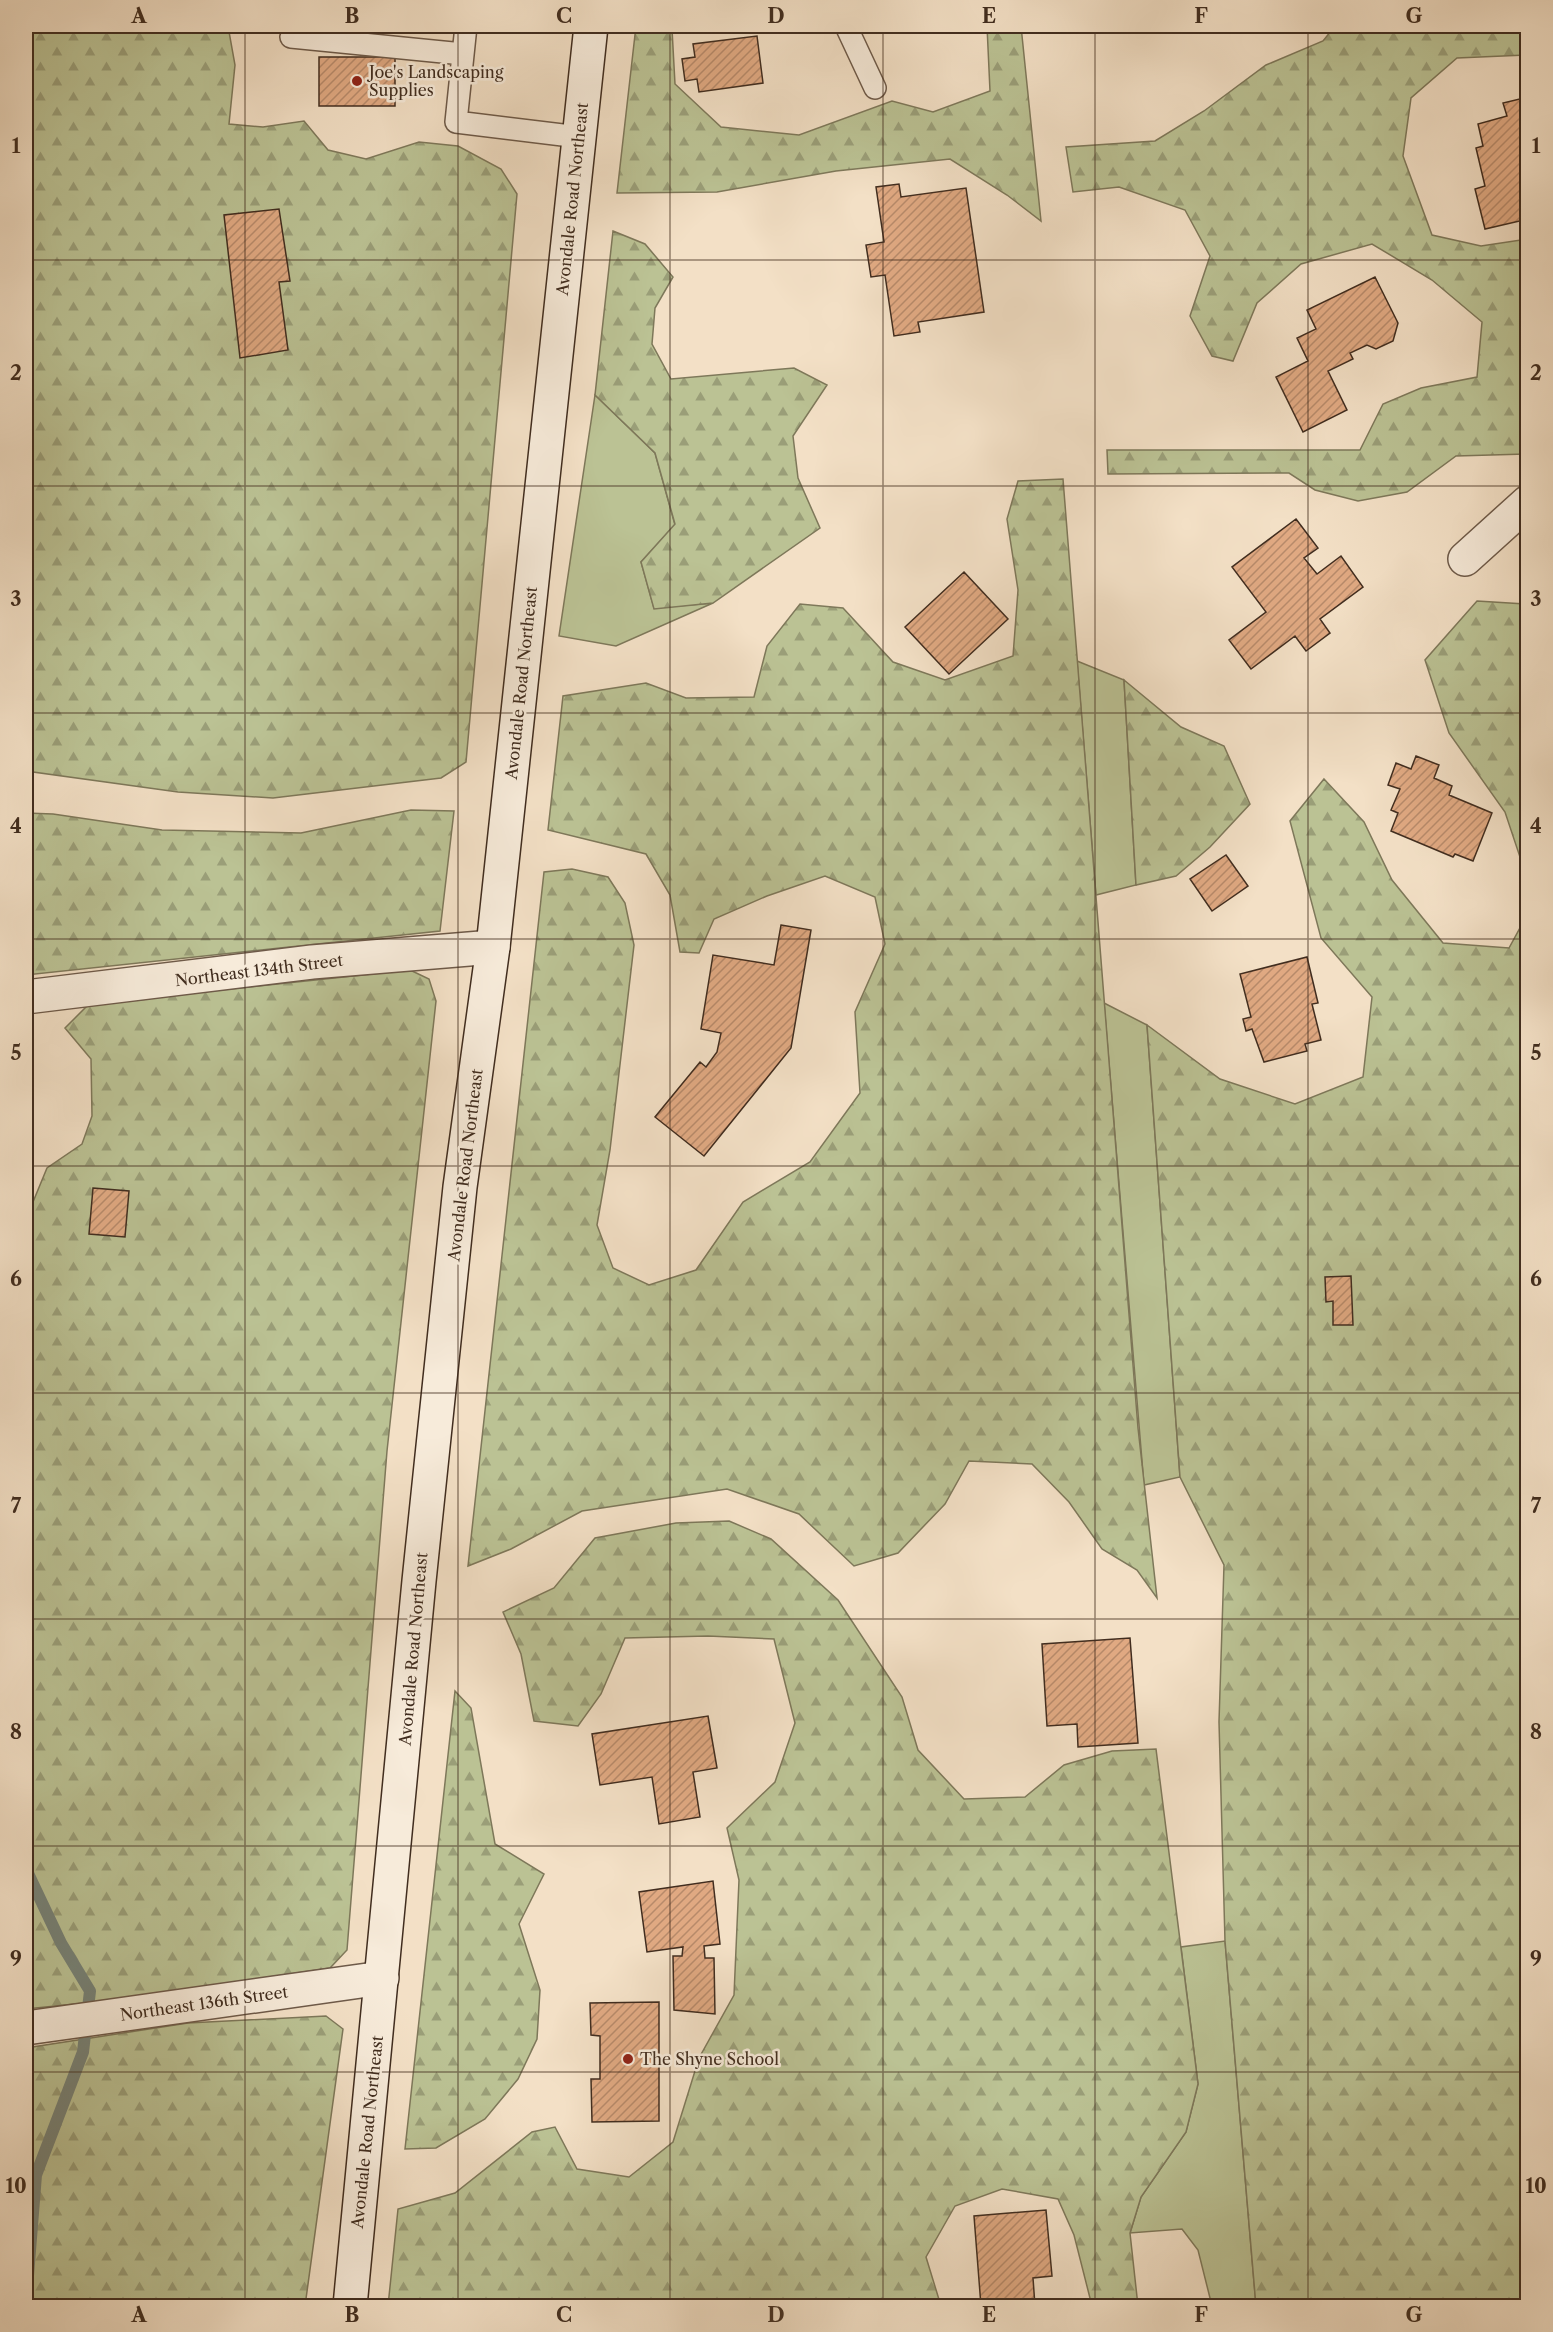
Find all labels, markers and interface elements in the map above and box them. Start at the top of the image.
text: A [130,4,147,28]
text: B [345,4,360,28]
text: C [556,4,572,28]
text: D [767,4,785,28]
text: E [982,4,996,28]
text: F [1194,4,1208,28]
text: G [1406,4,1423,28]
place label: Joe's Landscaping Supplies [366,62,504,100]
marker: Joe's Landscaping Supplies [350,74,364,88]
street label: Avondale Road Northeast [552,101,592,297]
text: 1 [12,134,21,158]
text: 1 [1532,134,1541,158]
text: 2 [10,361,22,385]
text: 2 [1530,361,1542,385]
street label: Avondale Road Northeast [501,585,541,781]
text: 3 [10,587,22,611]
text: 3 [1530,587,1542,611]
text: 4 [10,814,22,838]
text: 4 [1530,814,1542,838]
street label: Northeast 134th Street [174,950,345,990]
text: 5 [10,1041,22,1065]
text: 5 [1530,1041,1542,1065]
street label: Avondale Road Northeast [443,1067,487,1263]
text: 6 [10,1267,22,1291]
text: 6 [1530,1267,1542,1291]
text: 7 [11,1494,22,1518]
text: 7 [1531,1494,1542,1518]
street label: Avondale Road Northeast [395,1551,431,1747]
text: 8 [10,1720,22,1744]
text: 8 [1530,1720,1542,1744]
text: 9 [10,1947,22,1971]
text: 9 [1530,1947,1542,1971]
street label: Northeast 136th Street [119,1981,290,2025]
street label: Avondale Road Northeast [347,2034,387,2230]
place label: The Shyne School [640,2049,779,2069]
marker: The Shyne School [621,2052,635,2066]
text: 10 [5,2174,27,2198]
text: 10 [1525,2174,1547,2198]
text: A [130,2303,147,2327]
text: B [345,2303,360,2327]
text: C [556,2303,572,2327]
text: D [767,2303,785,2327]
text: E [982,2303,996,2327]
text: F [1194,2303,1208,2327]
text: G [1406,2303,1423,2327]

